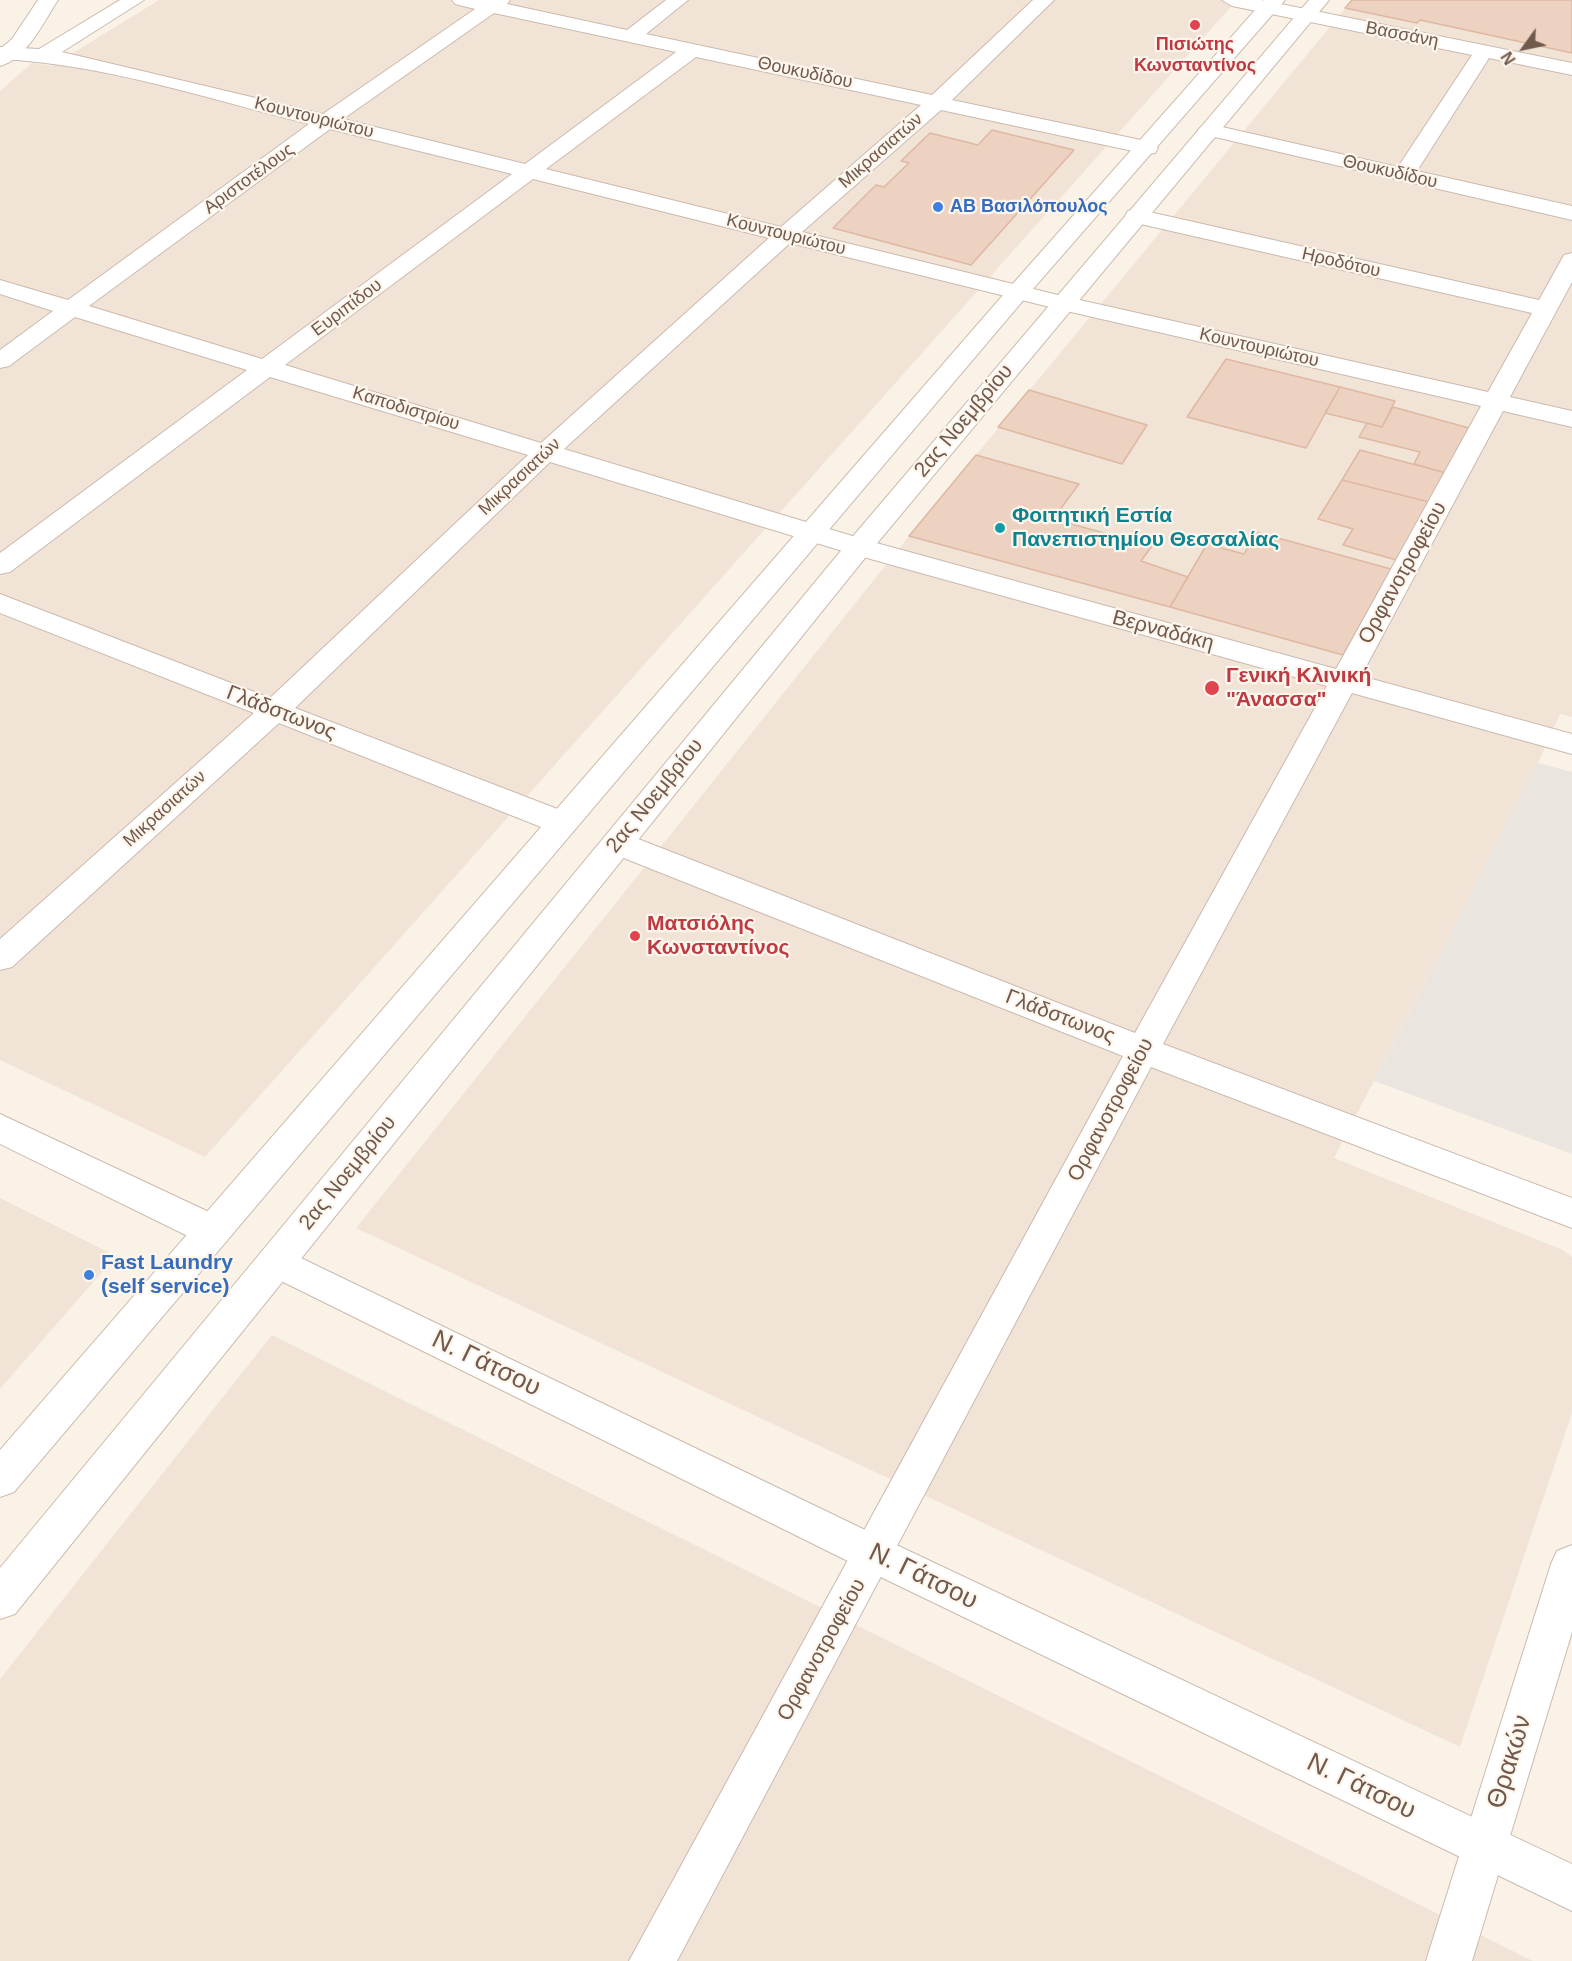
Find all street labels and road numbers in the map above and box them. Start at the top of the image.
street label: Βασσάνη [1364,17,1440,53]
street label: Θουκυδίδου [756,52,854,94]
street label: Κουντουριώτου [252,93,376,143]
street label: Μικρασιατών [835,109,927,193]
street label: Αριστοτέλους [200,139,298,219]
street label: Θουκυδίδου [1341,151,1439,193]
street label: Κουντουριώτου [724,210,848,260]
street label: Ηροδότου [1300,244,1382,282]
street label: Ευριπίδου [308,275,386,341]
street label: Κουντουριώτου [1197,324,1321,372]
street label: 2ας Νοεμβρίου [909,359,1019,483]
street label: Καποδιστρίου [350,382,462,436]
street label: Μικρασιατών [475,434,565,520]
street label: Ορφανοτροφείου [1354,498,1452,648]
street label: Βερναδάκη [1110,605,1216,657]
street label: Γλάδστωνος [223,681,339,745]
street label: 2ας Νοεμβρίου [601,734,709,858]
street label: Μικρασιατών [119,766,211,852]
street label: Γλάδστωνος [1002,985,1118,1049]
street label: Ορφανοτροφείου [1063,1034,1159,1186]
street label: 2ας Νοεμβρίου [294,1111,402,1235]
street label: Ν. Γάτσου [426,1324,546,1404]
street label: Ν. Γάτσου [863,1537,983,1617]
street label: Ορφανοτροφείου [773,1575,871,1725]
street label: Θρακών [1481,1712,1539,1812]
street label: Ν. Γάτσου [1301,1747,1421,1827]

